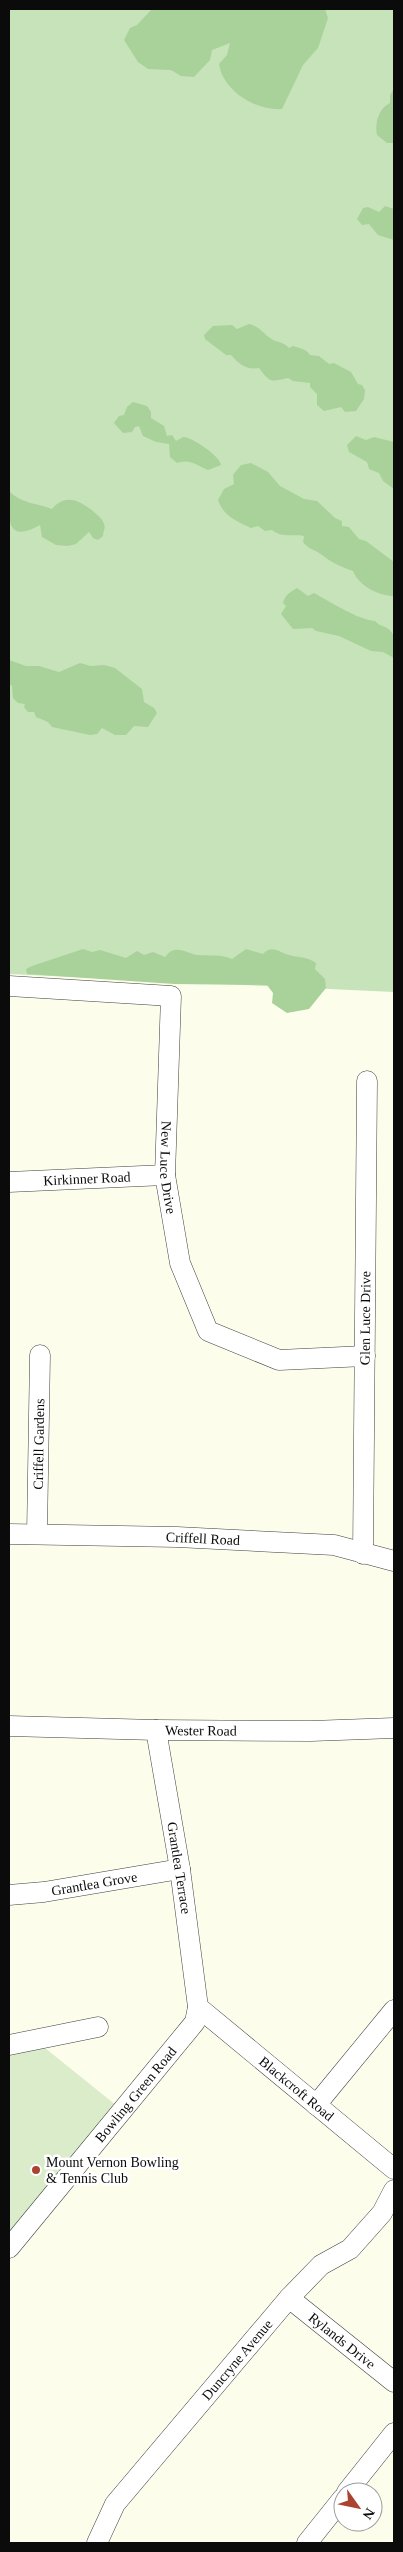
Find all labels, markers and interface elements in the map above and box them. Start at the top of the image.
street label: New Luce Drive [157,1121,179,1215]
street label: Kirkinner Road [43,1169,131,1188]
street label: Glen Luce Drive [357,1271,373,1365]
street label: Criffell Gardens [30,1398,47,1490]
street label: Criffell Road [166,1529,240,1548]
street label: Wester Road [165,1723,237,1738]
street label: Grantlea Terrace [164,1821,194,1915]
street label: Grantlea Grove [50,1869,138,1898]
street label: Bowling Green Road [92,2044,179,2145]
street label: Blackcroft Road [256,2053,337,2124]
place label: Mount Vernon Bowling & Tennis Club [46,2155,179,2186]
marker: Mount Vernon Bowling & Tennis Club [30,2164,42,2176]
street label: Rylands Drive [306,2309,378,2372]
street label: Duncryne Avenue [199,2316,275,2403]
north arrow [333,2482,383,2532]
text: N [359,2505,378,2522]

